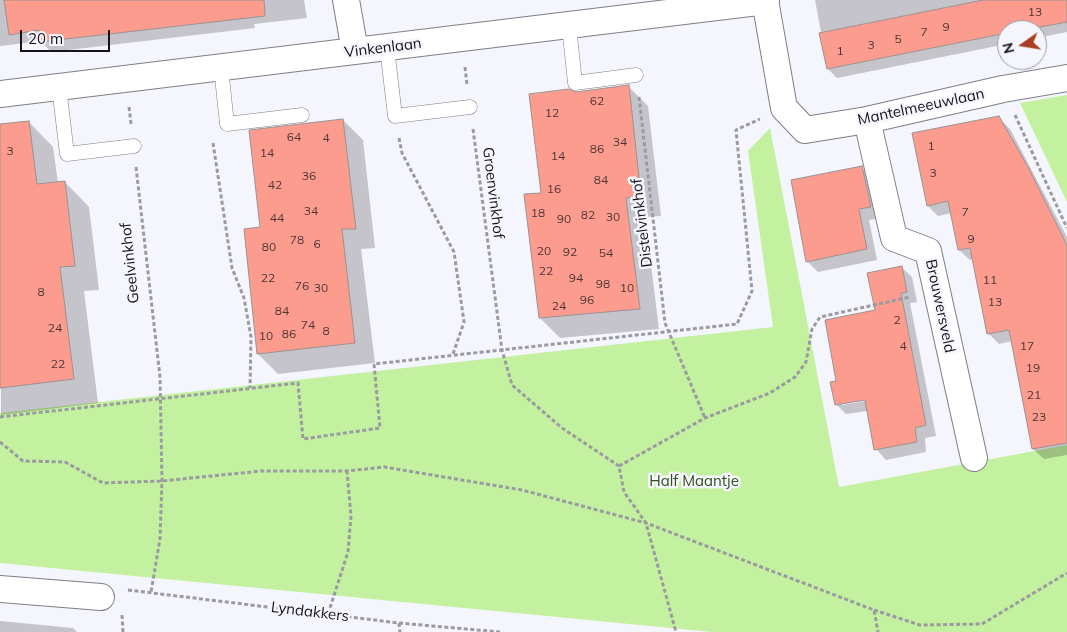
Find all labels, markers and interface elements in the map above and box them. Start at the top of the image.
house number: 13 [1028,5,1042,19]
scale bar [22,20,112,52]
house number: 9 [942,20,950,34]
north arrow [997,20,1047,70]
house number: 7 [920,25,928,39]
text: 20 m [28,29,63,48]
house number: 5 [894,32,902,46]
street label: Vinkenlaan [343,34,423,62]
house number: 3 [867,38,875,52]
text: N [998,41,1018,55]
house number: 1 [836,44,844,58]
street label: Mantelmeeuwlaan [856,85,986,129]
house number: 62 [590,94,604,108]
house number: 12 [545,106,559,120]
house number: 64 [287,130,301,144]
house number: 4 [322,131,330,145]
house number: 34 [613,135,627,149]
house number: 1 [927,139,935,153]
house number: 86 [590,142,604,156]
house number: 3 [6,144,14,158]
house number: 14 [260,146,274,160]
street label: Groenvinkhof [478,146,508,240]
house number: 14 [551,149,565,163]
house number: 3 [929,166,937,180]
house number: 36 [302,169,316,183]
house number: 84 [594,173,608,187]
house number: 42 [268,178,282,192]
street label: Distelvinkhof [628,178,656,268]
house number: 16 [547,182,561,196]
house number: 34 [304,204,318,218]
house number: 7 [961,205,969,219]
house number: 18 [531,206,545,220]
house number: 82 [581,208,595,222]
house number: 30 [606,210,620,224]
house number: 44 [270,211,284,225]
house number: 90 [557,212,571,226]
street label: Geelvinkhof [117,222,143,304]
house number: 9 [967,232,975,246]
house number: 78 [290,233,304,247]
house number: 6 [313,237,321,251]
house number: 80 [262,240,276,254]
house number: 20 [537,244,551,258]
house number: 92 [563,245,577,259]
house number: 54 [599,246,613,260]
street label: Brouwersveld [921,258,959,354]
house number: 22 [539,264,553,278]
house number: 22 [261,271,275,285]
house number: 94 [569,271,583,285]
house number: 11 [983,273,997,287]
house number: 98 [596,277,610,291]
house number: 76 [295,279,309,293]
house number: 30 [314,281,328,295]
house number: 10 [620,281,634,295]
house number: 8 [37,285,45,299]
house number: 96 [580,293,594,307]
house number: 13 [988,295,1002,309]
house number: 24 [552,299,566,313]
house number: 84 [275,304,289,318]
house number: 2 [893,313,901,327]
house number: 74 [301,318,315,332]
house number: 24 [48,321,62,335]
house number: 8 [322,324,330,338]
house number: 86 [282,327,296,341]
house number: 10 [259,329,273,343]
house number: 4 [899,339,907,353]
house number: 17 [1020,339,1034,353]
house number: 22 [51,357,65,371]
house number: 19 [1026,361,1040,375]
house number: 21 [1027,388,1041,402]
house number: 23 [1032,410,1046,424]
park label: Half Maantje [649,472,739,490]
street label: Lyndakkers [270,598,350,626]

